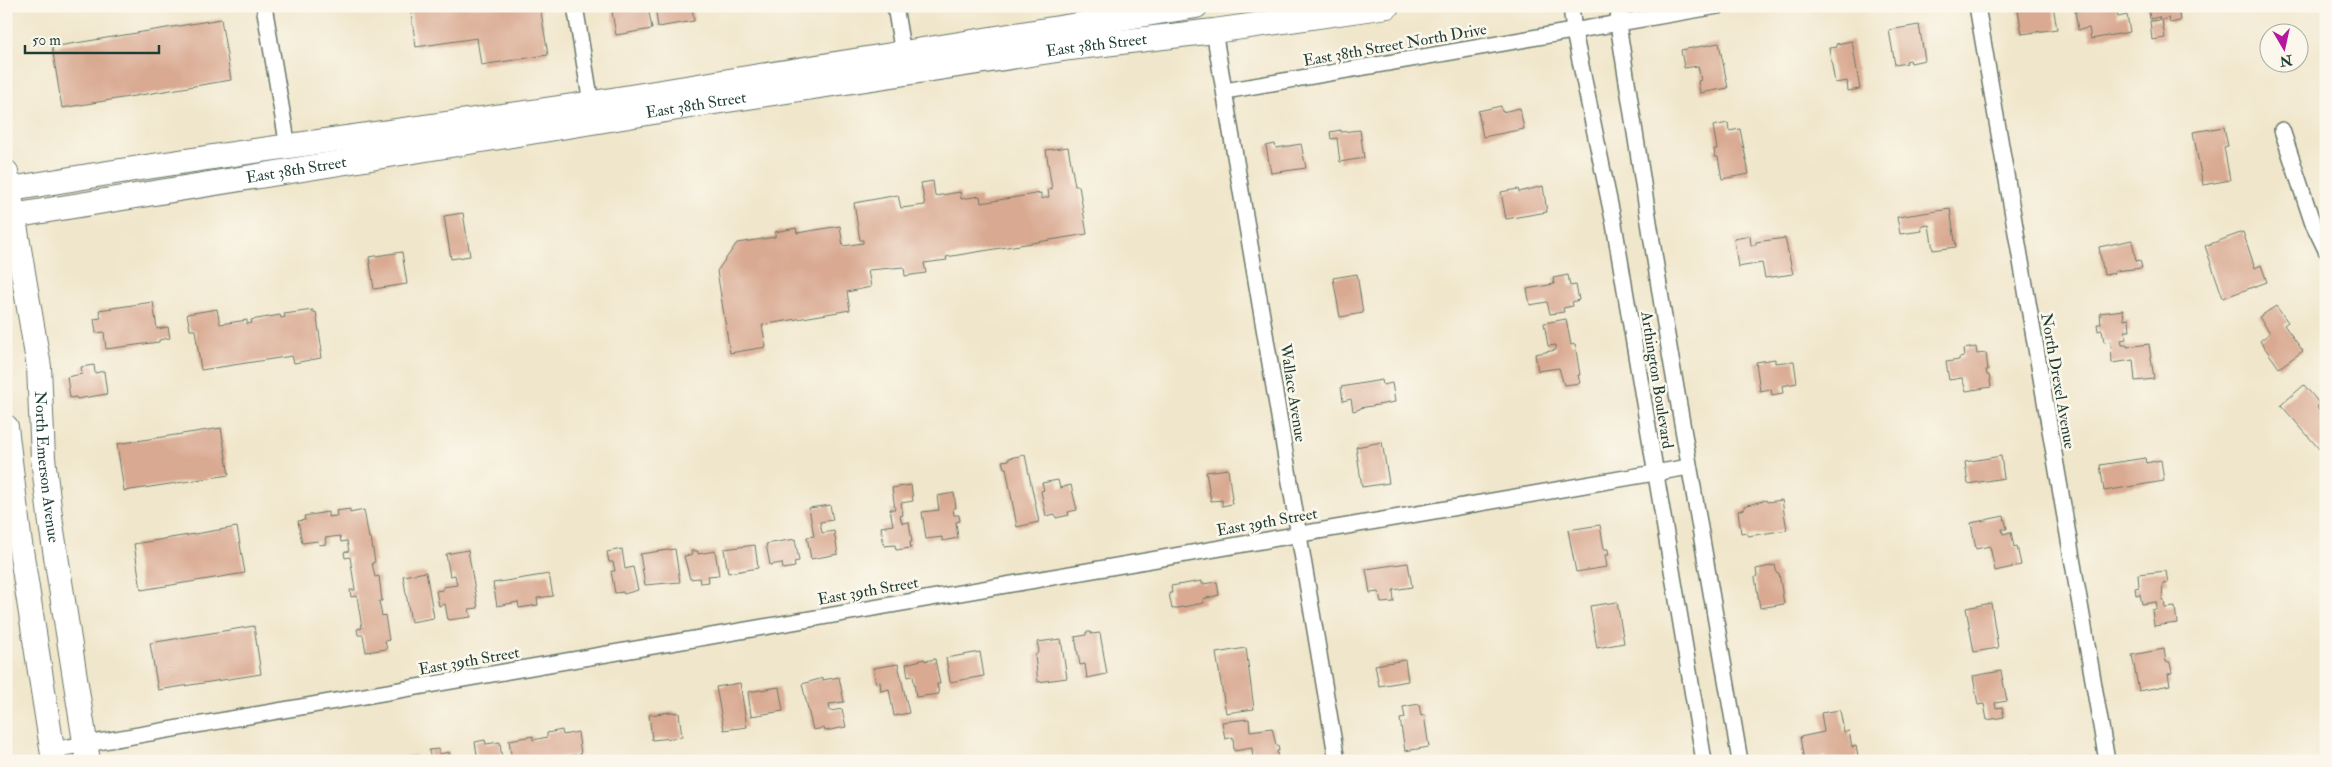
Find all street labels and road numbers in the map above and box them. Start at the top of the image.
street label: East 38th Street North Drive [1302,19,1489,71]
street label: East 38th Street [1045,29,1148,61]
street label: East 38th Street [644,87,748,123]
street label: East 38th Street [245,152,348,188]
street label: Arthington Boulevard [1636,309,1678,450]
street label: North Drexel Avenue [2036,311,2080,451]
street label: Wallace Avenue [1275,342,1311,444]
street label: North Emerson Avenue [30,391,64,544]
street label: East 39th Street [1215,503,1319,541]
street label: East 39th Street [816,572,920,610]
street label: East 39th Street [417,642,521,680]

